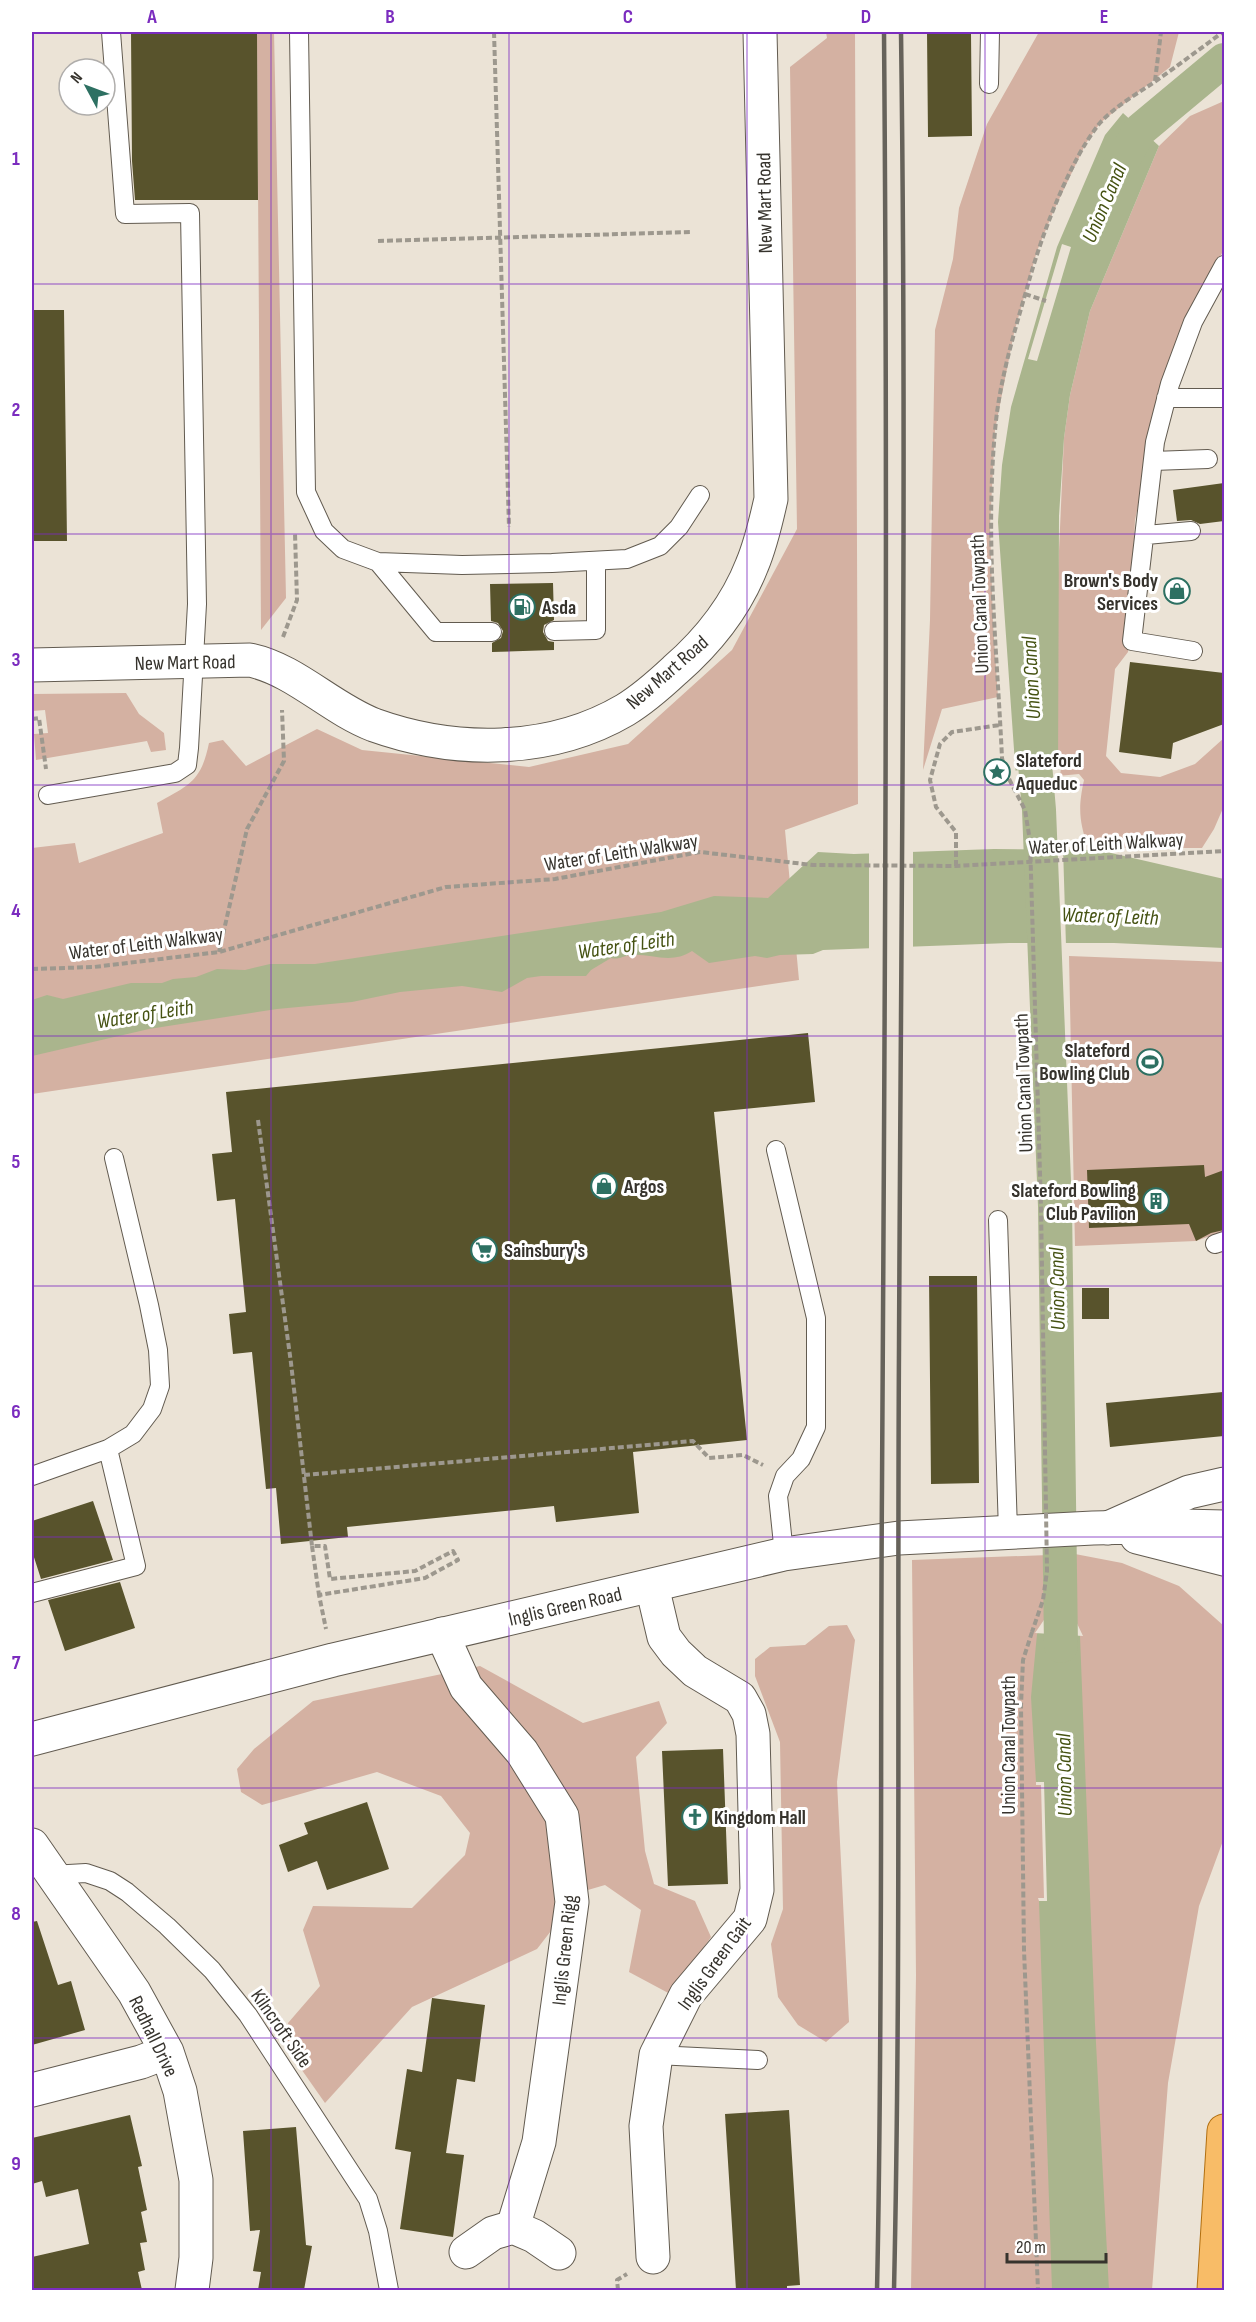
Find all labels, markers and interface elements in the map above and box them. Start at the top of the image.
text: A [146,5,157,29]
text: B [385,5,395,29]
text: C [623,5,633,29]
text: D [861,5,871,29]
text: E [1100,5,1108,29]
north arrow [57,57,117,117]
text: N [67,69,87,88]
text: 1 [12,147,20,171]
street label: New Mart Road [752,152,778,254]
water label: Union Canal [1077,159,1133,246]
text: 2 [12,398,20,422]
street label: Union Canal Towpath [966,534,994,674]
place label: Brown's Body Services [1064,569,1159,616]
shop icon: Brown's Body Services [1162,576,1192,606]
fuel station icon: Asda [507,592,537,622]
place label: Asda [541,596,576,620]
street label: New Mart Road [622,631,714,715]
water label: Union Canal [1017,635,1046,720]
text: 3 [12,648,21,672]
street label: New Mart Road [134,650,236,676]
place label: Slateford Aqueduc [1015,749,1082,796]
place icon: Slateford Aqueduc [982,757,1012,787]
street label: Water of Leith Walkway [1028,828,1184,860]
street label: Water of Leith Walkway [543,829,700,877]
text: 4 [11,899,21,923]
water label: Water of Leith [1061,902,1159,931]
street label: Water of Leith Walkway [68,923,225,965]
water label: Water of Leith [576,926,676,965]
water label: Water of Leith [95,995,195,1034]
street label: Union Canal Towpath [1010,1013,1038,1153]
place label: Slateford Bowling Club [1039,1039,1130,1086]
sports icon: Slateford Bowling Club [1135,1047,1165,1077]
text: 5 [12,1150,21,1174]
shop icon: Argos [589,1171,619,1201]
place label: Argos [623,1175,665,1199]
place label: Slateford Bowling Club Pavilion [1011,1179,1137,1226]
building icon: Slateford Bowling Club Pavilion [1141,1186,1171,1216]
supermarket icon: Sainsbury's [469,1235,499,1265]
place label: Sainsbury's [504,1239,586,1263]
water label: Union Canal [1044,1246,1071,1331]
text: 6 [11,1400,21,1424]
street label: Inglis Green Road [506,1582,624,1632]
text: 7 [12,1651,21,1675]
street label: Union Canal Towpath [997,1675,1021,1815]
water label: Union Canal [1051,1732,1078,1817]
church icon: Kingdom Hall [680,1802,710,1832]
place label: Kingdom Hall [714,1806,806,1830]
street label: Inglis Green Rigg [547,1894,583,2007]
text: 8 [11,1902,21,1926]
street label: Inglis Green Gait [673,1912,757,2015]
street label: Kilncroft Side [245,1985,317,2072]
street label: Redhall Drive [123,1992,183,2081]
text: 9 [11,2152,21,2176]
scale bar [1007,2226,1106,2264]
text: 20 m [1016,2237,1046,2258]

